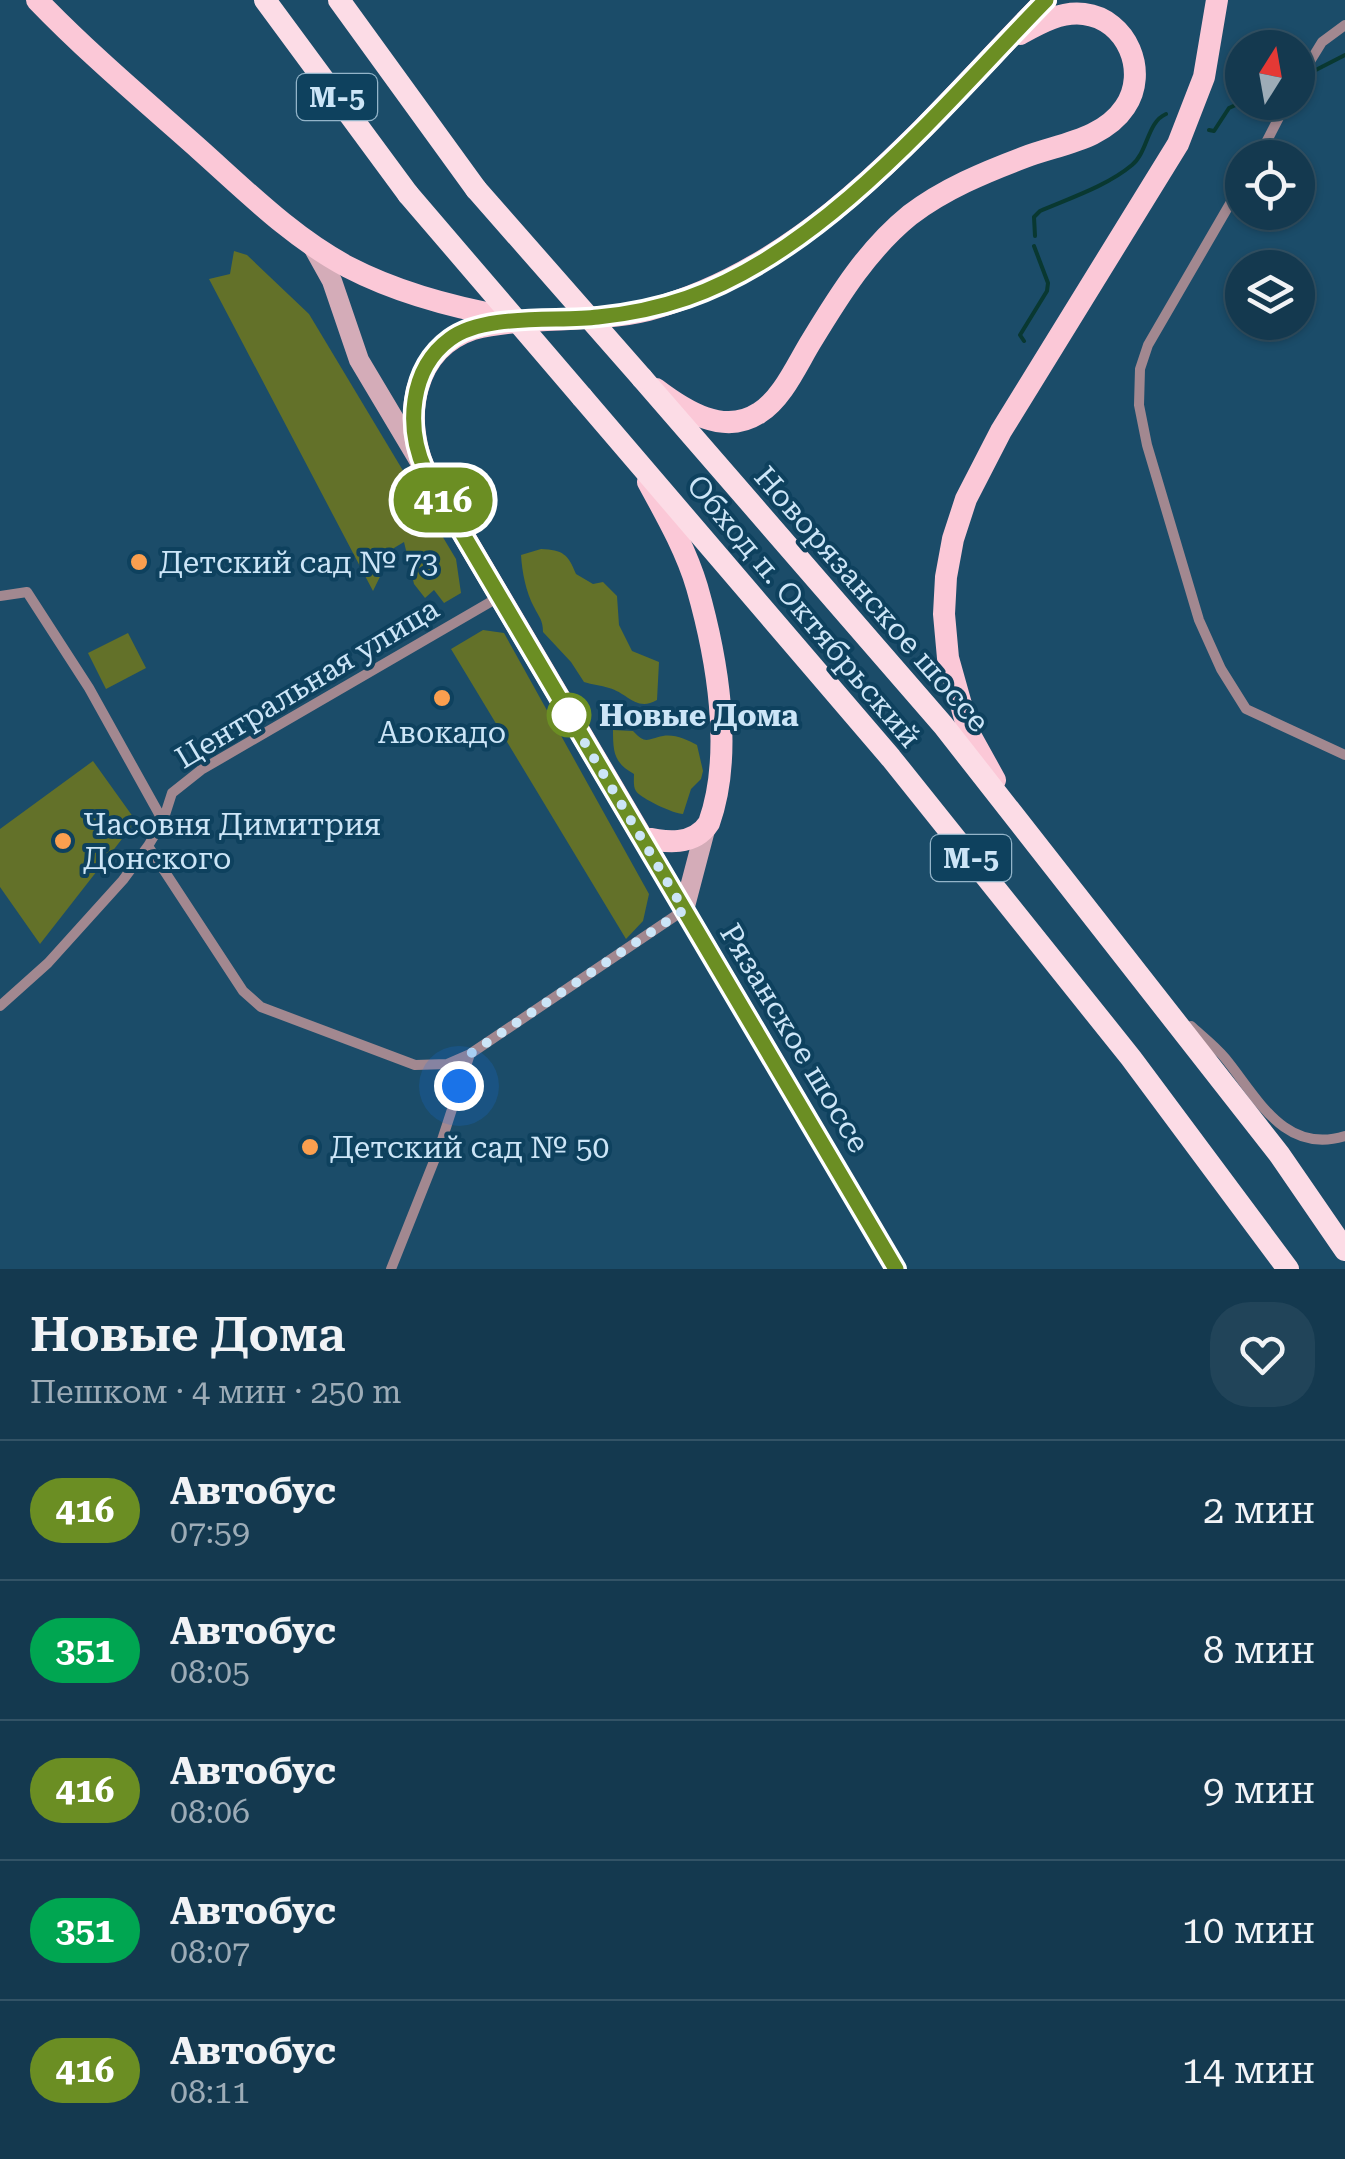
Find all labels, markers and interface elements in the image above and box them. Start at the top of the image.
north arrow [1225,30,1315,120]
map controls [1225,30,1315,340]
road number: М-5 [297,74,377,120]
button: locate [1225,140,1315,230]
button: layers [1225,250,1315,340]
street label: Новорязанское шоссе [747,459,997,739]
line badge: 416 [386,468,500,532]
street label: Обход п. Октябрьский [680,468,928,754]
text: 416 [414,480,472,521]
place label: Детский сад № 73 [159,545,438,580]
marker: Детский сад № 73 [128,551,150,573]
street label: Центральная улица [169,591,445,775]
marker: Авокадо [431,687,453,709]
marker: Новые Дома [548,694,590,736]
place label: Новые Дома [599,698,799,733]
place label: Авокадо [378,715,506,750]
place label: Часовня Димитрия Донского [83,807,381,876]
marker: Часовня Димитрия Донского [52,830,74,852]
road number: М-5 [931,835,1011,881]
street label: Рязанское шоссе [713,917,877,1159]
your location [434,1061,484,1111]
place label: Детский сад № 50 [330,1130,609,1165]
marker: Детский сад № 50 [299,1136,321,1158]
button: heart [1210,1302,1315,1407]
text: Новые Дома [30,1307,345,1363]
text: Пешком · 4 мин · 250 m [30,1373,402,1411]
text: Автобус [170,1469,336,1513]
text: 2 мин [1203,1488,1315,1532]
text: 416 [56,1490,114,1531]
text: 07:59 [170,1513,250,1551]
text: Автобус [170,1609,336,1653]
text: 8 мин [1203,1628,1315,1672]
text: 351 [56,1630,114,1671]
text: 08:05 [170,1653,250,1691]
text: Автобус [170,1749,336,1793]
text: 9 мин [1203,1768,1315,1812]
text: 416 [56,1770,114,1811]
text: 08:06 [170,1793,250,1831]
text: Автобус [170,1889,336,1933]
text: 10 мин [1182,1908,1315,1952]
text: 351 [56,1910,114,1951]
text: 08:07 [170,1933,250,1971]
text: Автобус [170,2029,336,2073]
text: 14 мин [1182,2048,1315,2092]
text: 416 [56,2050,114,2091]
text: 08:11 [170,2073,250,2111]

